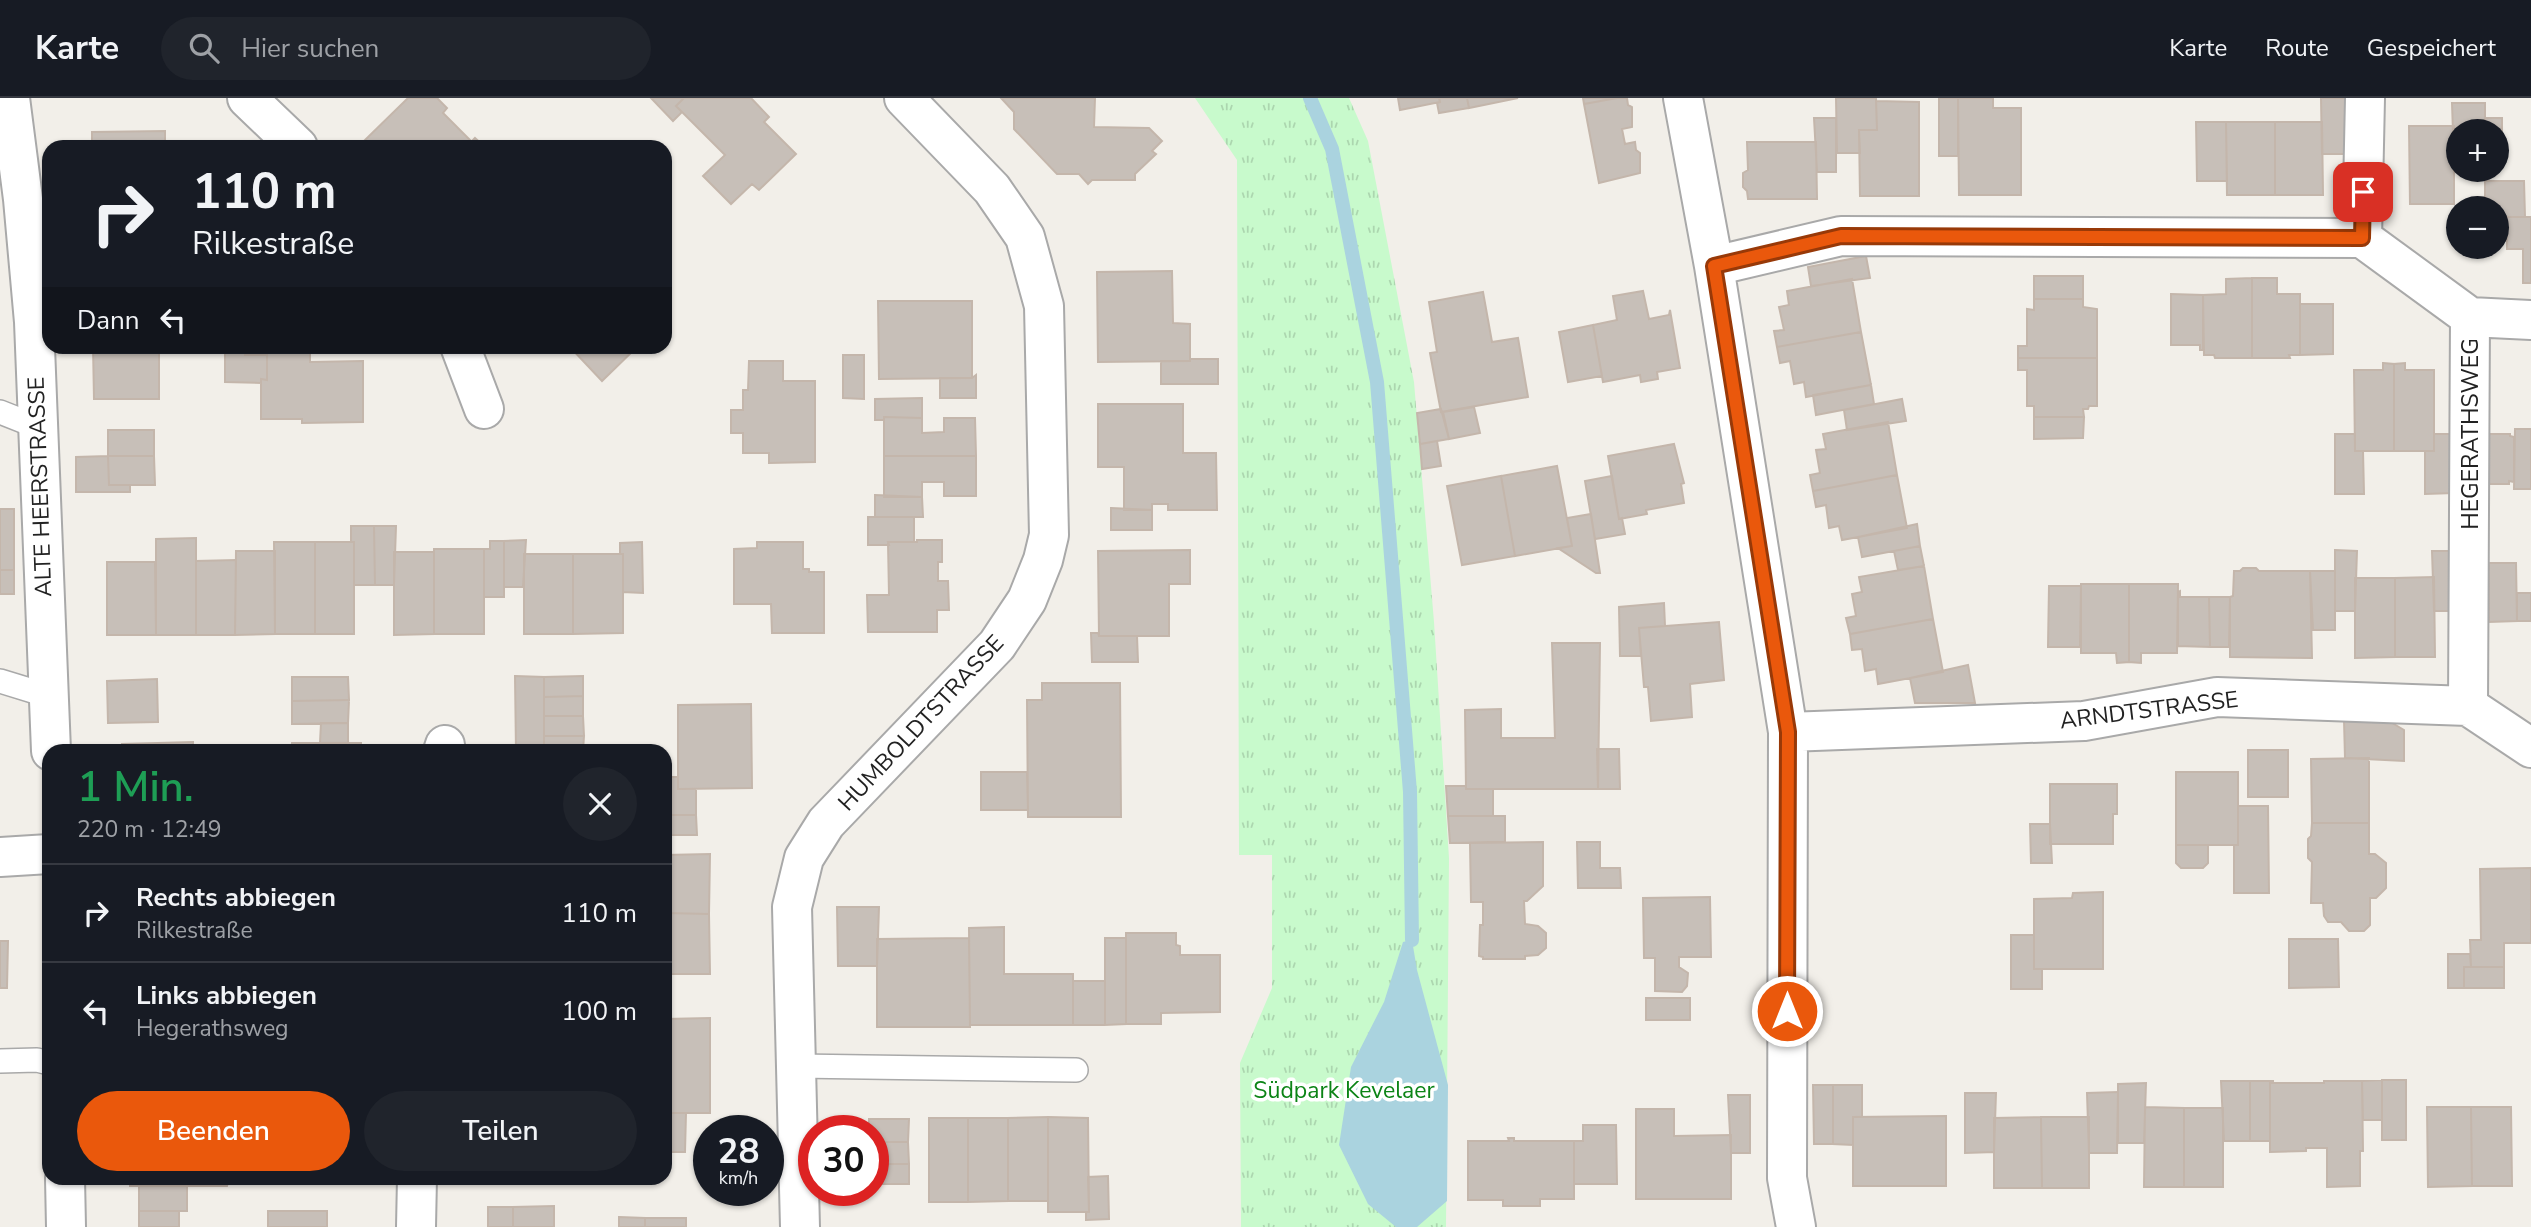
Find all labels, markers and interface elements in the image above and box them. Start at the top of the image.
search box [161,17,651,80]
text: Karte [35,26,119,71]
icon: search [185,29,223,67]
text: Hier suchen [241,31,379,66]
text: Karte [2169,32,2227,64]
text: Route [2265,32,2329,64]
text: Gespeichert [2367,32,2496,64]
map controls [2446,119,2509,259]
button: + [2446,119,2509,182]
text: 110 m [192,158,336,225]
pin [2333,162,2393,222]
icon: right [77,168,168,259]
icon: arrive [2344,173,2382,211]
button: − [2446,196,2509,259]
text: Rilkestraße [192,222,354,265]
icon: left [154,301,192,339]
text: Dann [77,303,140,338]
street label: HEGERATHSWEG [2455,338,2486,530]
street label: ALTE HEERSTRASSE [21,376,59,598]
street label: HUMBOLDTSTRASSE [831,628,1011,818]
street label: ARNDTSTRASSE [2058,684,2240,736]
text: 1 Min. [77,759,194,816]
button: close [563,767,637,841]
text: 220 m · 12:49 [77,814,222,845]
text: Rechts abbiegen [136,880,336,915]
icon: right [77,894,115,932]
text: 110 m [561,896,637,931]
text: Rilkestraße [136,915,253,946]
position arrow [1750,974,1824,1048]
text: Links abbiegen [136,978,317,1013]
icon: left [77,992,115,1030]
text: 100 m [561,994,637,1029]
text: Hegerathsweg [136,1013,289,1044]
park label: Südpark Kevelaer [1253,1075,1435,1106]
button: Beenden [77,1091,350,1171]
button: Teilen [364,1091,637,1171]
speed limit sign: 30 [798,1115,889,1206]
text: 28 [717,1128,760,1175]
text: km/h [719,1166,758,1190]

